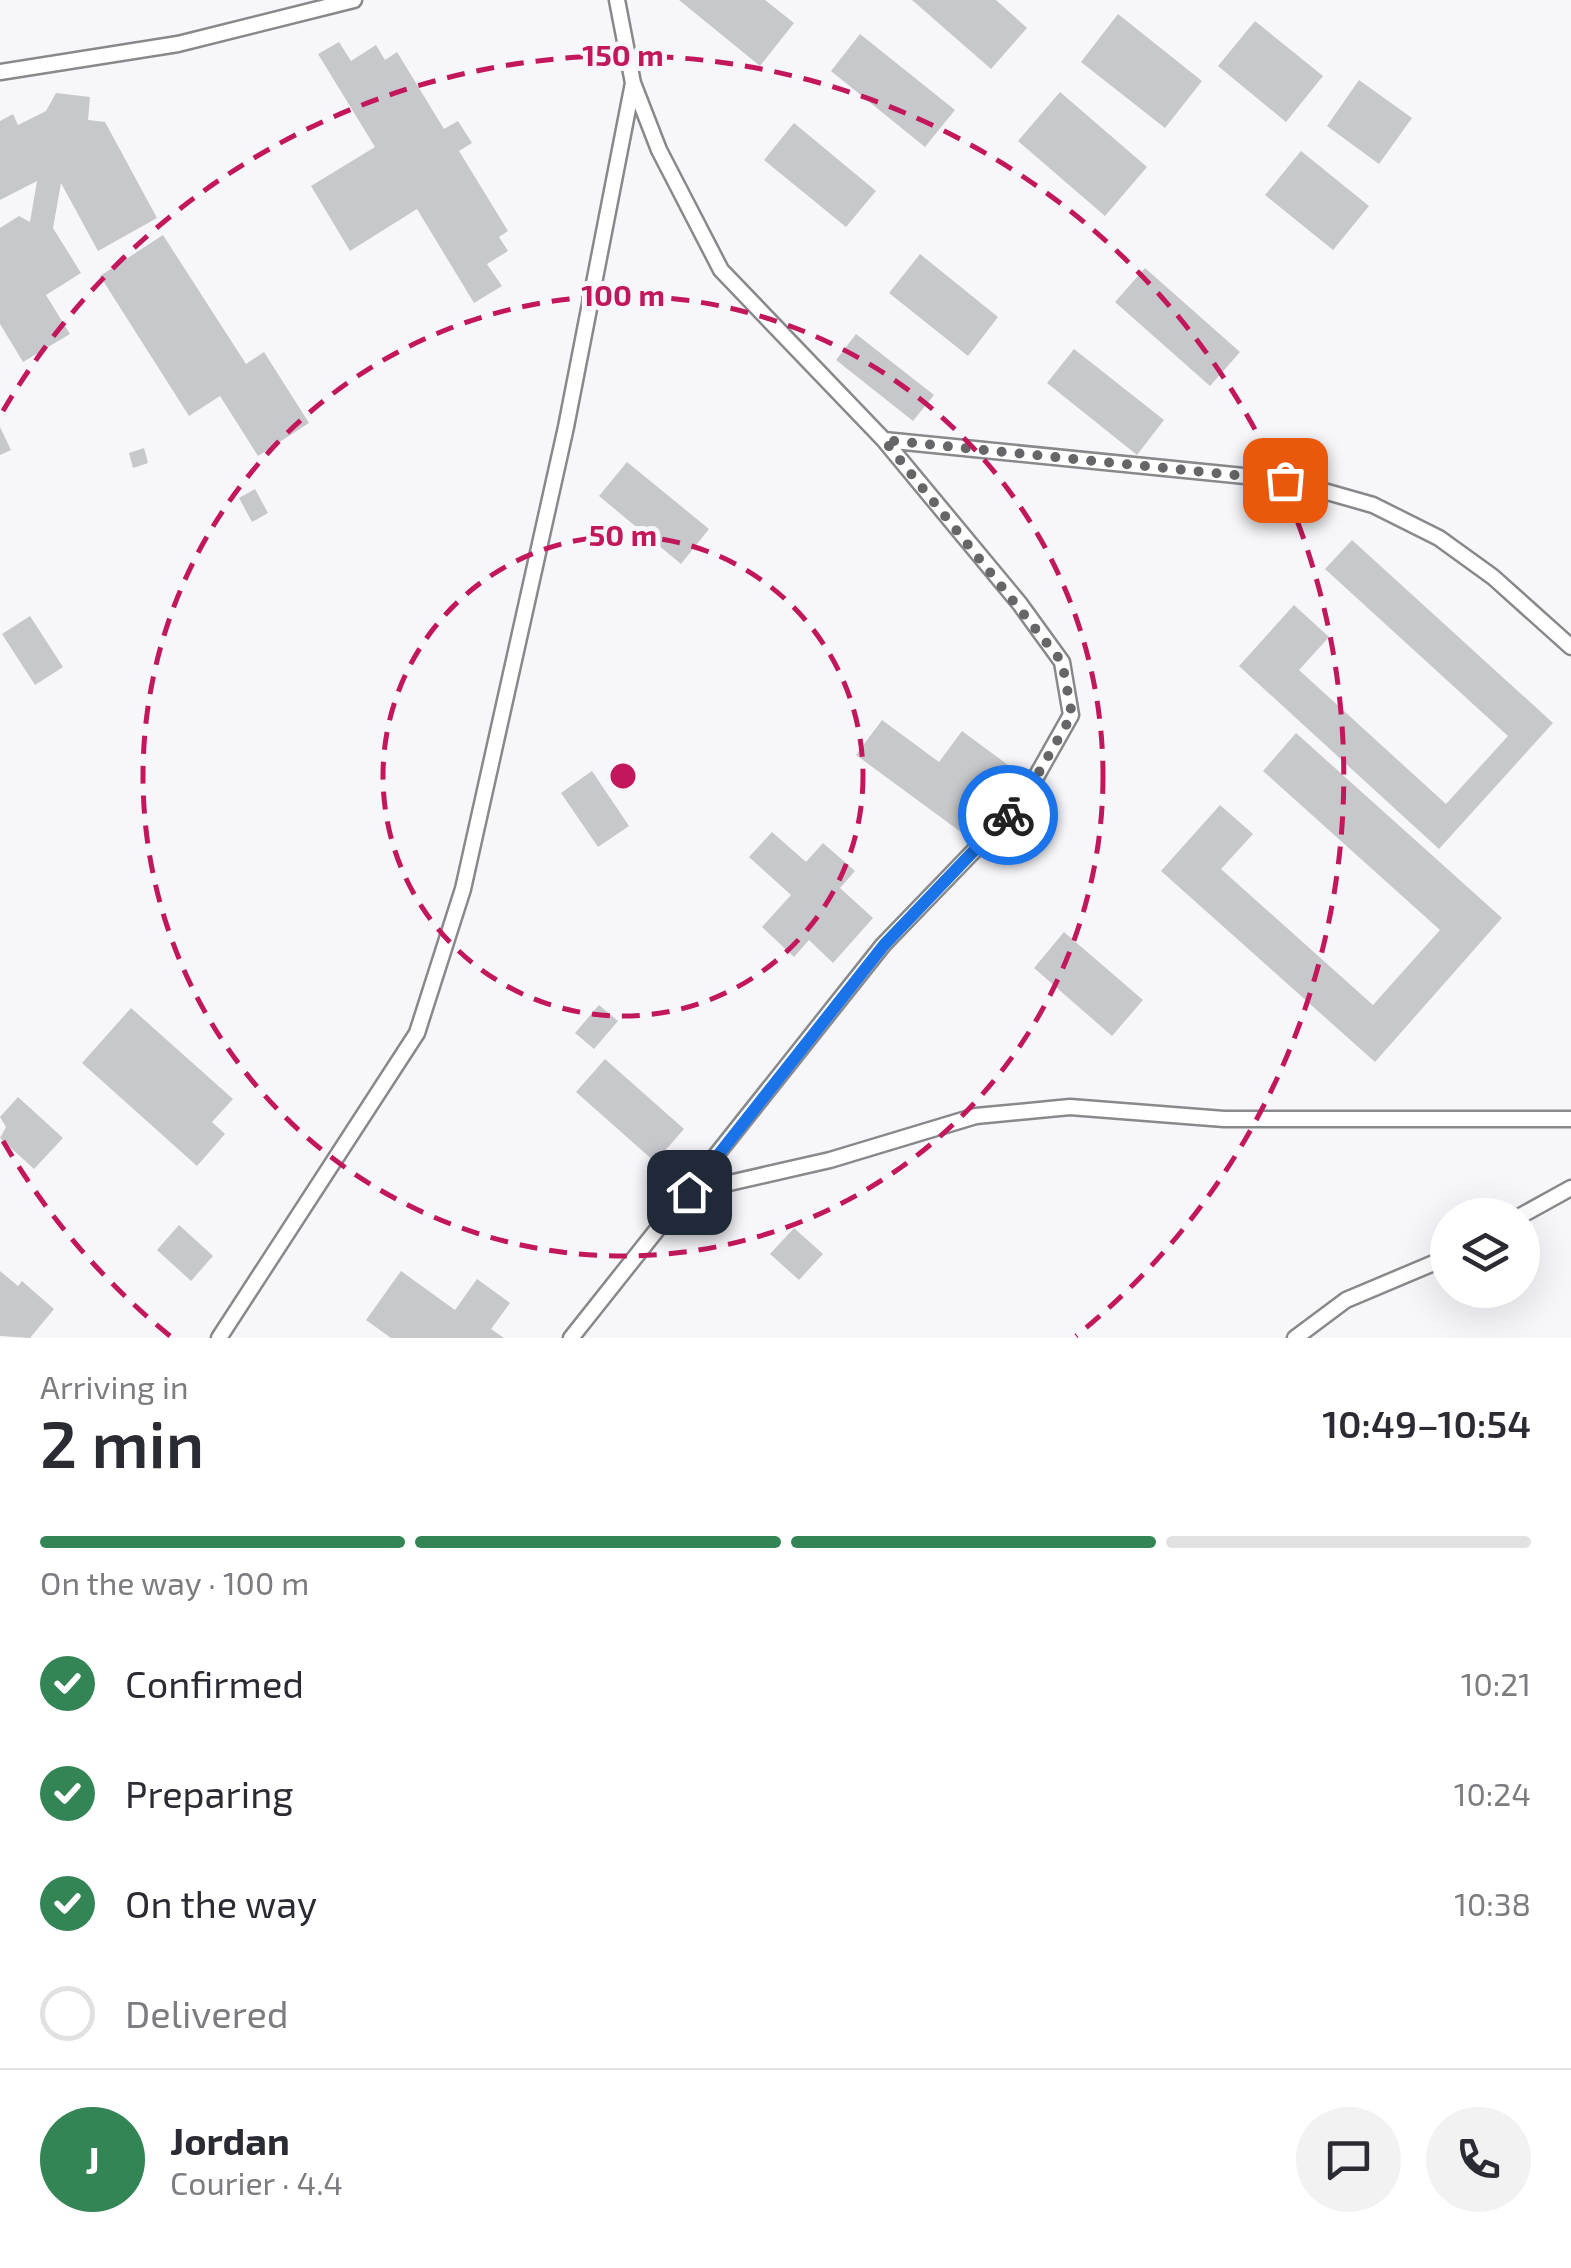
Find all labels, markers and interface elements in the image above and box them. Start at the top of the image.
text: 150 m [582,36,664,72]
text: 100 m [581,276,665,312]
pin [1243,438,1328,523]
icon: bag [1258,453,1313,508]
text: 50 m [589,516,657,552]
centre of rings [605,758,641,794]
courier [958,765,1058,865]
icon: bike [981,788,1036,843]
pin [647,1150,732,1235]
icon: home [662,1165,717,1220]
map controls [1430,1198,1540,1308]
button: layers [1430,1198,1540,1308]
text: Arriving in [40,1367,189,1405]
text: 10:49–10:54 [1322,1400,1531,1446]
text: 2 min [40,1403,204,1481]
text: On the way · 100 m [40,1563,309,1601]
icon: check [40,1656,95,1711]
text: Confirmed [125,1660,304,1706]
text: 10:21 [1461,1664,1531,1702]
icon: check [40,1766,95,1821]
text: Preparing [125,1770,293,1816]
text: 10:24 [1454,1774,1531,1812]
icon: check [40,1876,95,1931]
text: On the way [125,1880,317,1926]
text: 10:38 [1454,1884,1531,1922]
text: Delivered [125,1990,289,2036]
button: chat [1296,2107,1401,2212]
button: phone [1426,2107,1531,2212]
text: Jordan [170,2117,290,2163]
text: J [85,2136,100,2182]
text: Courier · 4.4 [170,2163,343,2201]

